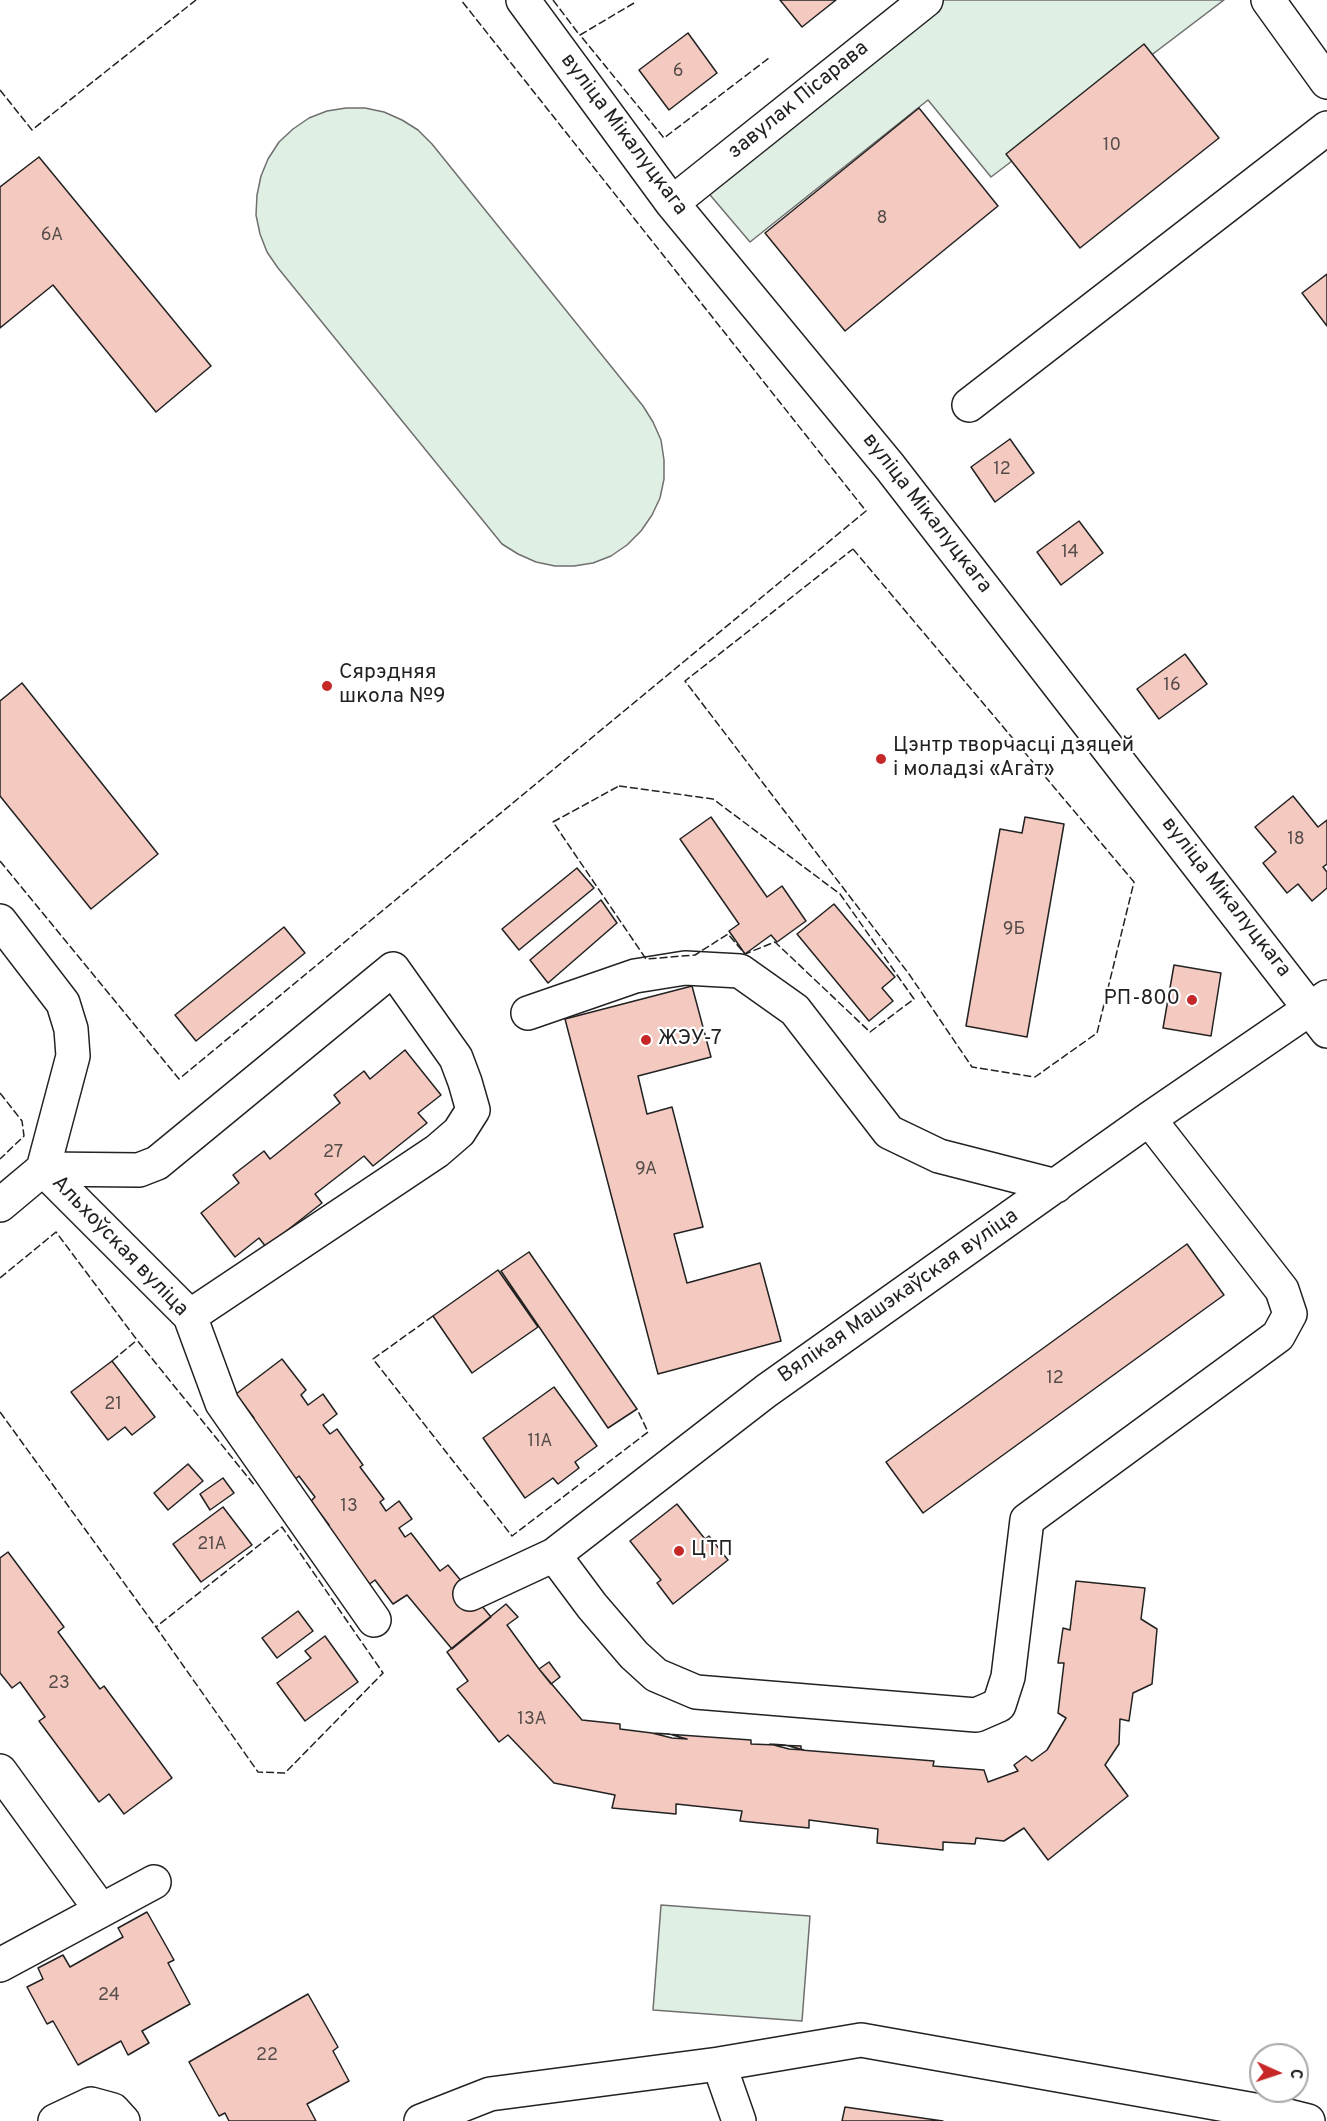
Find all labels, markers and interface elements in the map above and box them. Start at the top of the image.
street label: завулак Пісарава [724,37,874,165]
street label: вуліца Мікалуцкага [554,49,692,221]
house number: 6 [673,61,683,83]
house number: 10 [1103,135,1121,157]
house number: 8 [877,208,887,230]
house number: 6А [41,225,63,247]
street label: вуліца Мікалуцкага [856,429,996,599]
house number: 12 [993,459,1011,481]
house number: 14 [1061,542,1079,564]
place label: Сярэдняя школа №9 [339,661,446,711]
house number: 16 [1163,675,1181,697]
marker: Сярэдняя школа №9 [320,679,334,693]
place label: Цэнтр творчасці дзяцей і моладзі «Агат» [893,734,1134,784]
marker: Цэнтр творчасці дзяцей і моладзі «Агат» [874,752,888,766]
street label: вуліца Мікалуцкага [1155,813,1295,983]
house number: 18 [1287,829,1305,851]
house number: 9Б [1003,919,1025,941]
place label: РП-800 [1104,987,1180,1013]
marker: РП-800 [1185,993,1199,1007]
place label: ЖЭУ-7 [658,1027,722,1053]
marker: ЖЭУ-7 [639,1033,653,1047]
house number: 27 [323,1142,343,1164]
house number: 9А [635,1159,657,1181]
street label: Альхоўская вуліца [45,1171,193,1323]
street label: Вялікая Машэкаўская вуліца [774,1204,1024,1390]
house number: 12 [1046,1368,1064,1390]
house number: 21 [104,1394,122,1416]
house number: 11А [527,1431,553,1453]
house number: 13 [340,1496,358,1518]
house number: 21А [197,1534,227,1556]
place label: ЦТП [691,1538,733,1564]
marker: ЦТП [672,1544,686,1558]
house number: 23 [48,1673,70,1695]
house number: 13А [517,1709,547,1731]
house number: 24 [98,1985,120,2007]
north arrow [1249,2043,1309,2103]
house number: 22 [256,2045,278,2067]
text: С [1285,2068,1305,2079]

